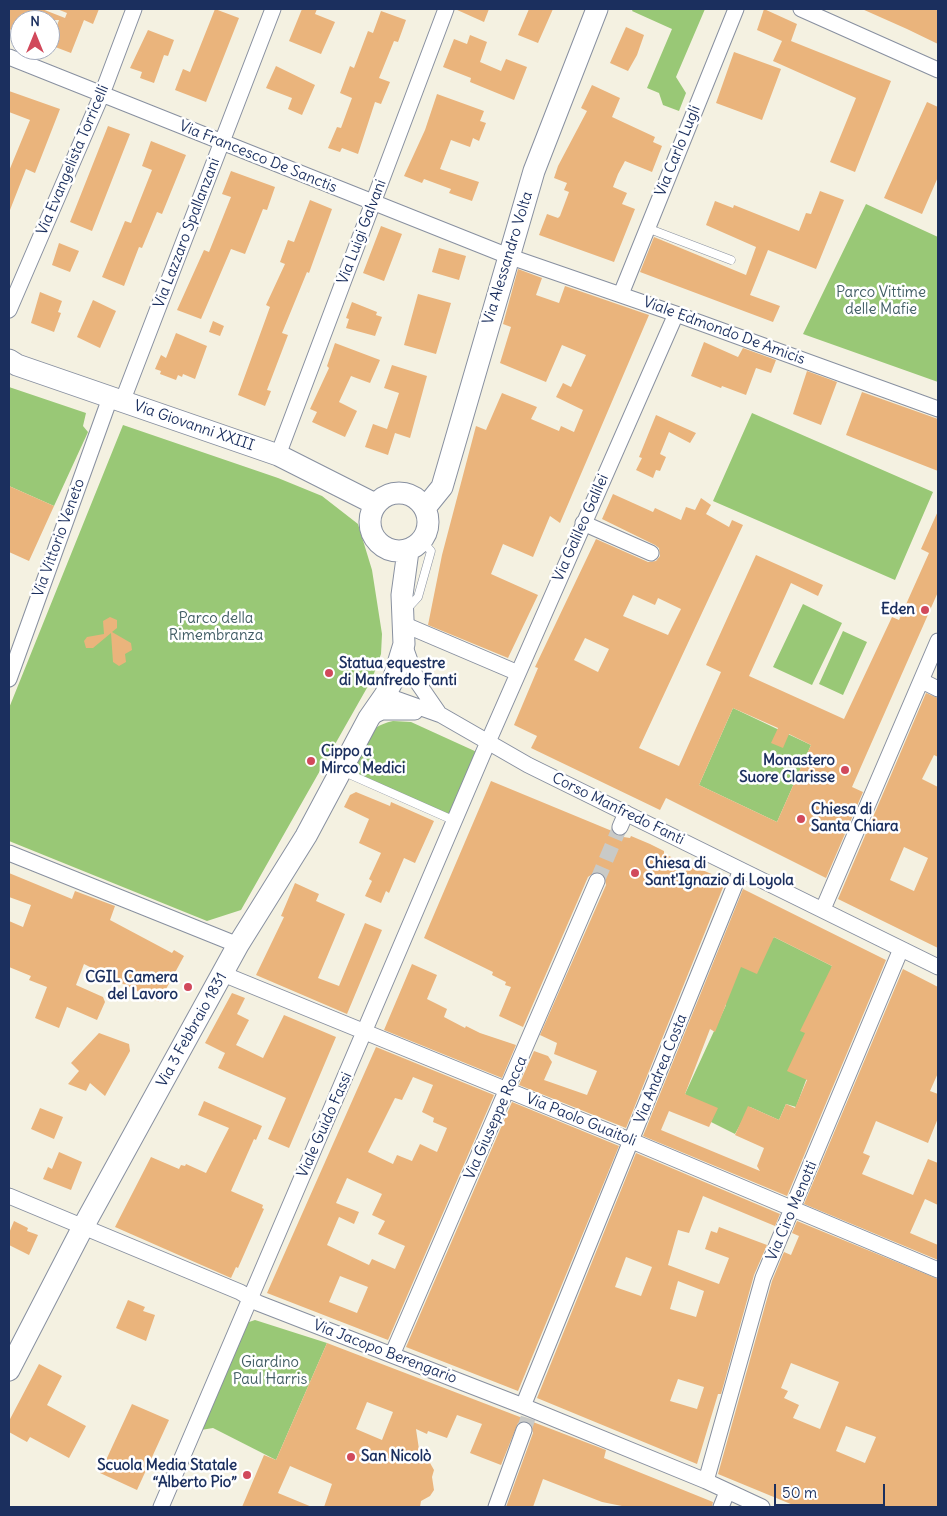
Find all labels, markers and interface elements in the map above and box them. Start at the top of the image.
north arrow [10,10,60,60]
text: N [30,12,40,30]
street label: Via Evangelista Torricelli [33,82,113,238]
street label: Via Carlo Lugli [652,103,704,199]
street label: Via Francesco De Sanctis [177,117,339,197]
street label: Via Lazzaro Spallanzani [150,155,224,311]
street label: Via Luigi Galvani [334,177,390,287]
street label: Via Alessandro Volta [479,189,537,327]
park label: Parco Vittime delle Mafie [836,284,926,319]
street label: Viale Edmondo De Amicis [641,293,807,369]
street label: Via Giovanni XXIII [132,397,256,455]
street label: Via Galileo Galilei [549,472,613,584]
street label: Via Vittorio Veneto [29,476,89,600]
place label: Eden [881,601,915,619]
marker: Eden [919,604,931,616]
park label: Parco della Rimembranza [169,610,263,645]
place label: Statua equestre di Manfredo Fanti [339,655,457,690]
marker: Statua equestre di Manfredo Fanti [323,667,335,679]
place label: Cippo a Mirco Medici [321,743,405,778]
place label: Monastero Suore Clarisse [739,752,835,787]
marker: Cippo a Mirco Medici [305,755,317,767]
marker: Monastero Suore Clarisse [839,764,851,776]
street label: Corso Manfredo Fanti [549,769,687,849]
place label: Chiesa di Santa Chiara [811,801,899,836]
marker: Chiesa di Santa Chiara [795,813,807,825]
place label: Chiesa di Sant'Ignazio di Loyola [645,855,794,890]
marker: Chiesa di Sant'Ignazio di Loyola [629,867,641,879]
place label: CGIL Camera del Lavoro [85,969,178,1004]
street label: Via 3 Febbraio 1831 [153,970,231,1090]
marker: CGIL Camera del Lavoro [182,981,194,993]
street label: Via Andrea Costa [631,1012,691,1126]
street label: Via Giuseppe Rocca [461,1054,531,1182]
street label: Viale Guido Fassi [294,1070,356,1180]
street label: Via Paolo Guaitoli [523,1090,639,1150]
street label: Via Ciro Menotti [763,1158,821,1264]
street label: Via Jacopo Berengario [311,1316,459,1388]
park label: Giardino Paul Harris [233,1354,307,1389]
place label: San Nicolò [361,1448,432,1466]
marker: San Nicolò [345,1451,357,1463]
place label: Scuola Media Statale “Alberto Pio” [97,1457,237,1492]
marker: Scuola Media Statale “Alberto Pio” [241,1469,253,1481]
scale bar [777,1474,888,1506]
text: 50 m [782,1483,817,1502]

